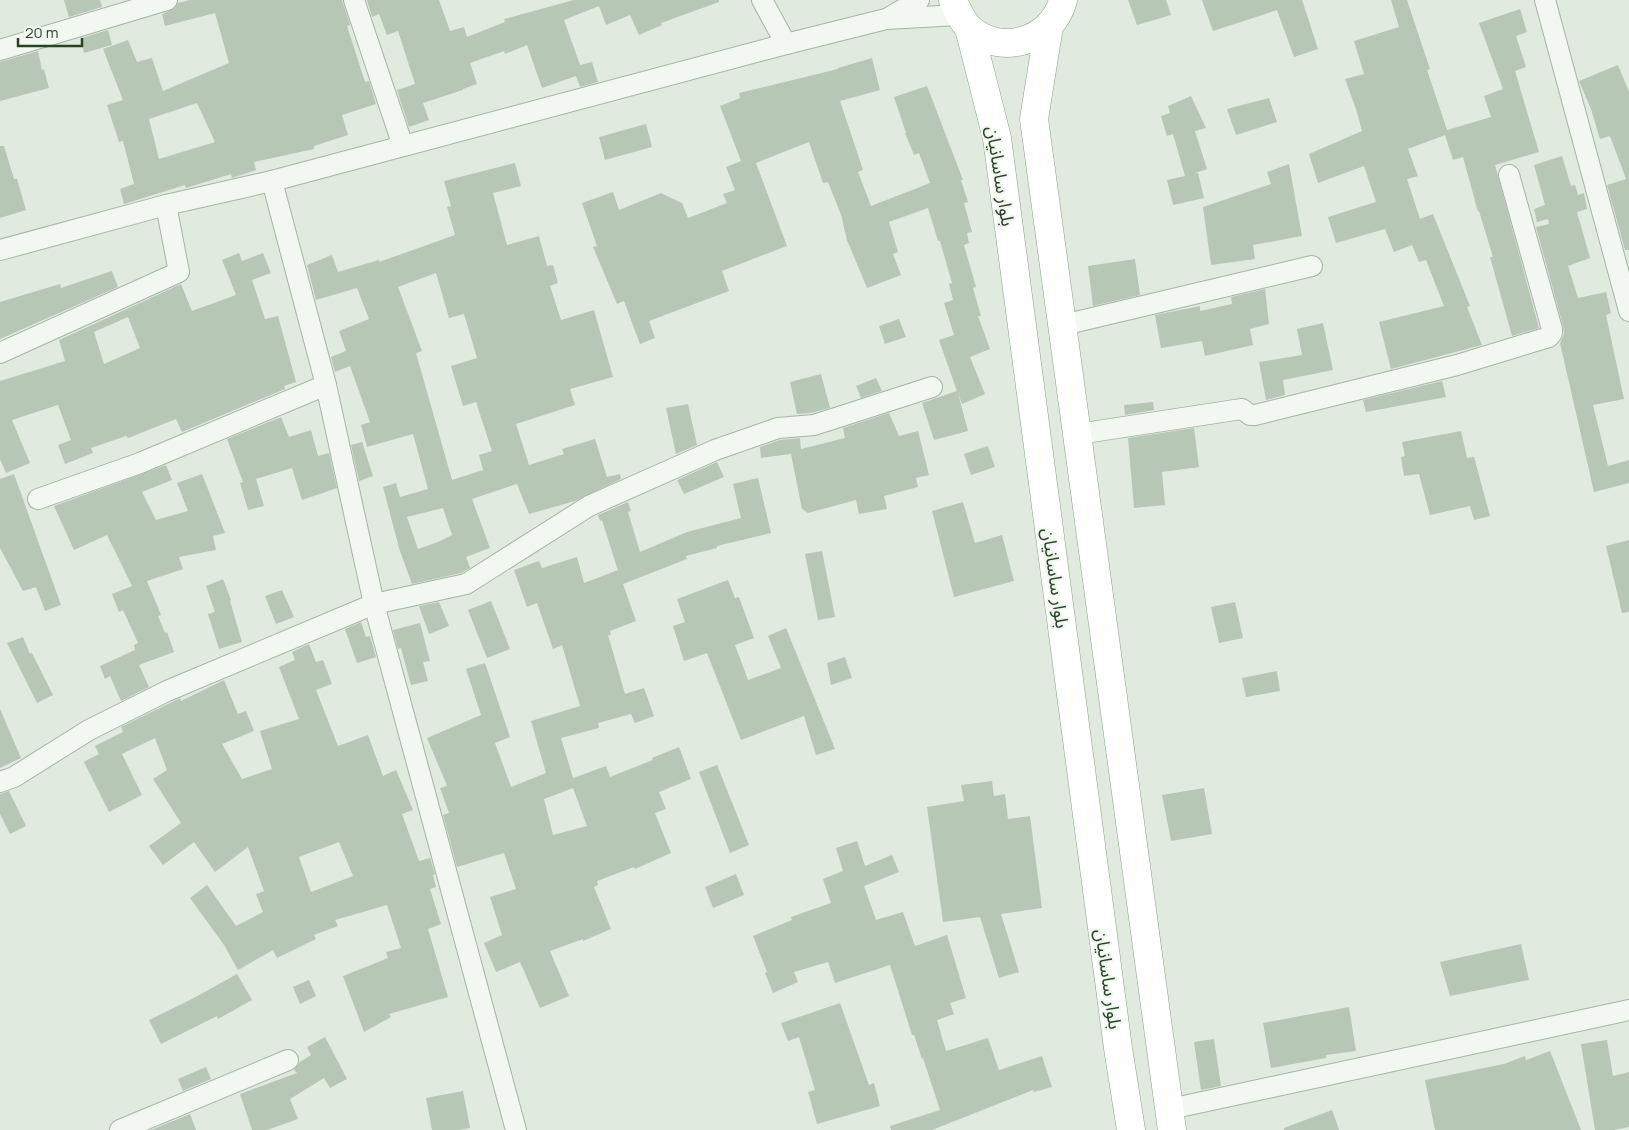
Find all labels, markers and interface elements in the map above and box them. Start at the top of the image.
scale bar [18,15,81,47]
text: 20 m [25,22,58,43]
street label: بلوار ساسانیان [981,124,1021,228]
street label: بلوار ساسانیان [1037,526,1075,630]
street label: بلوار ساسانیان [1090,927,1128,1031]

